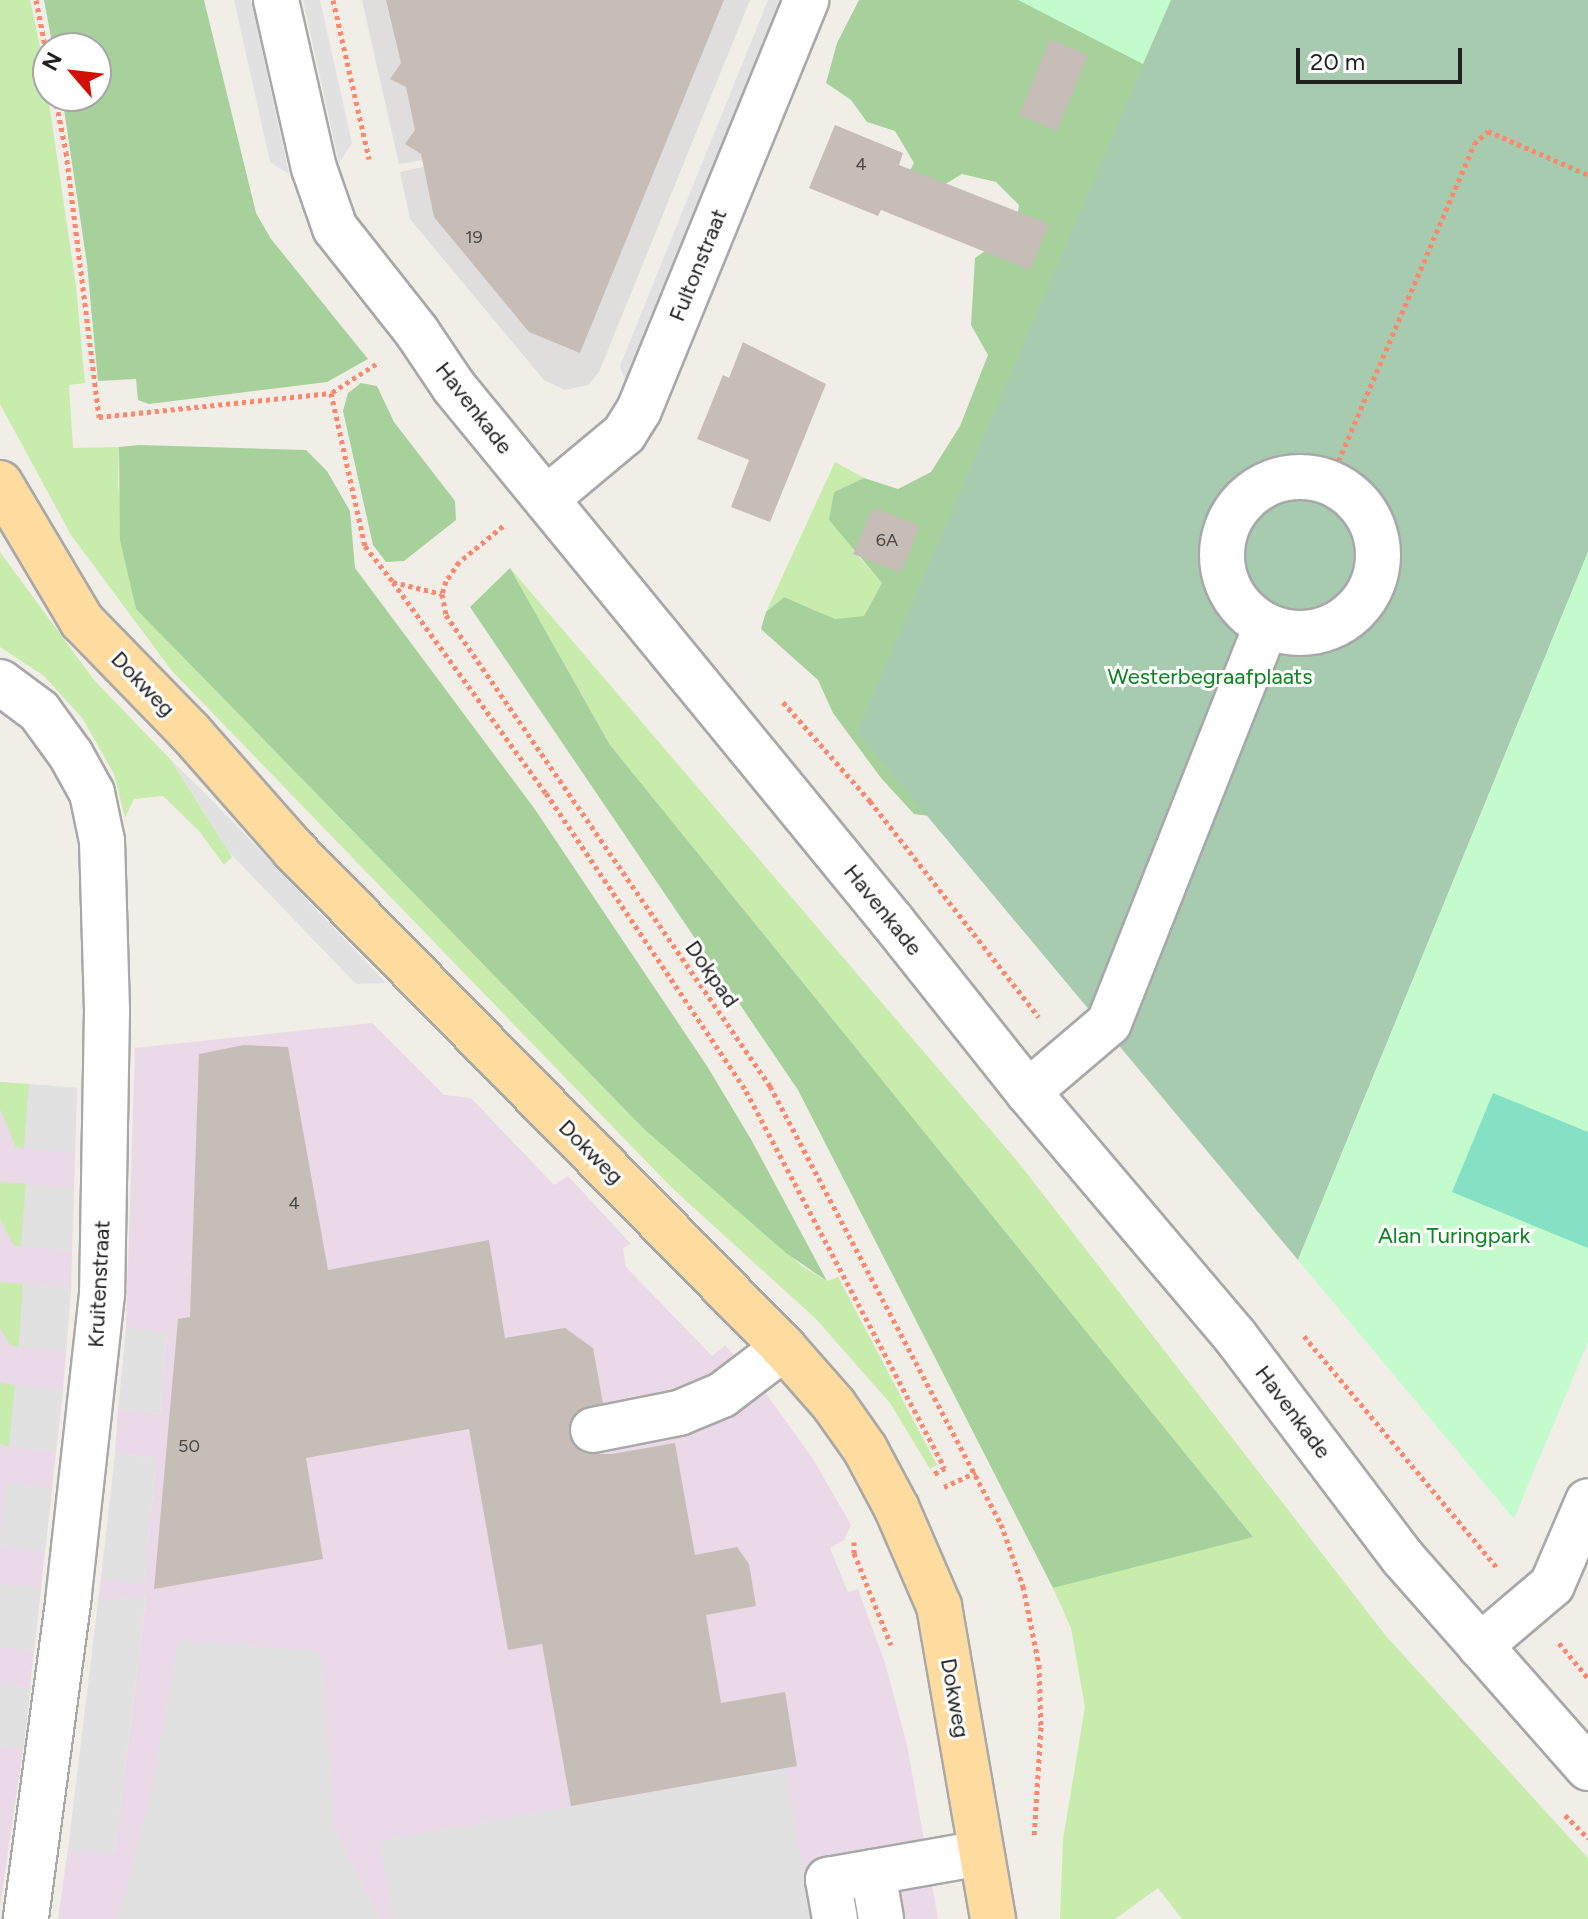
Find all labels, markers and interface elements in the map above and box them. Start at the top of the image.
north arrow [32,32,112,112]
scale bar [1300,32,1466,82]
text: 20 m [1310,47,1365,76]
text: N [36,48,68,75]
house number: 4 [855,153,867,175]
street label: Fultonstraat [663,205,733,325]
house number: 19 [465,226,483,248]
street label: Havenkade [430,357,518,459]
house number: 6A [876,529,898,551]
street label: Dokweg [106,646,180,722]
park label: Westerbegraafplaats [1108,664,1312,690]
street label: Havenkade [838,859,928,961]
street label: Dokpad [679,935,745,1013]
street label: Dokweg [553,1114,629,1190]
house number: 4 [288,1192,300,1214]
street label: Kruitenstraat [82,1220,116,1348]
park label: Alan Turingpark [1378,1223,1530,1249]
street label: Havenkade [1249,1360,1337,1464]
house number: 50 [178,1435,200,1457]
street label: Dokweg [935,1656,975,1740]

